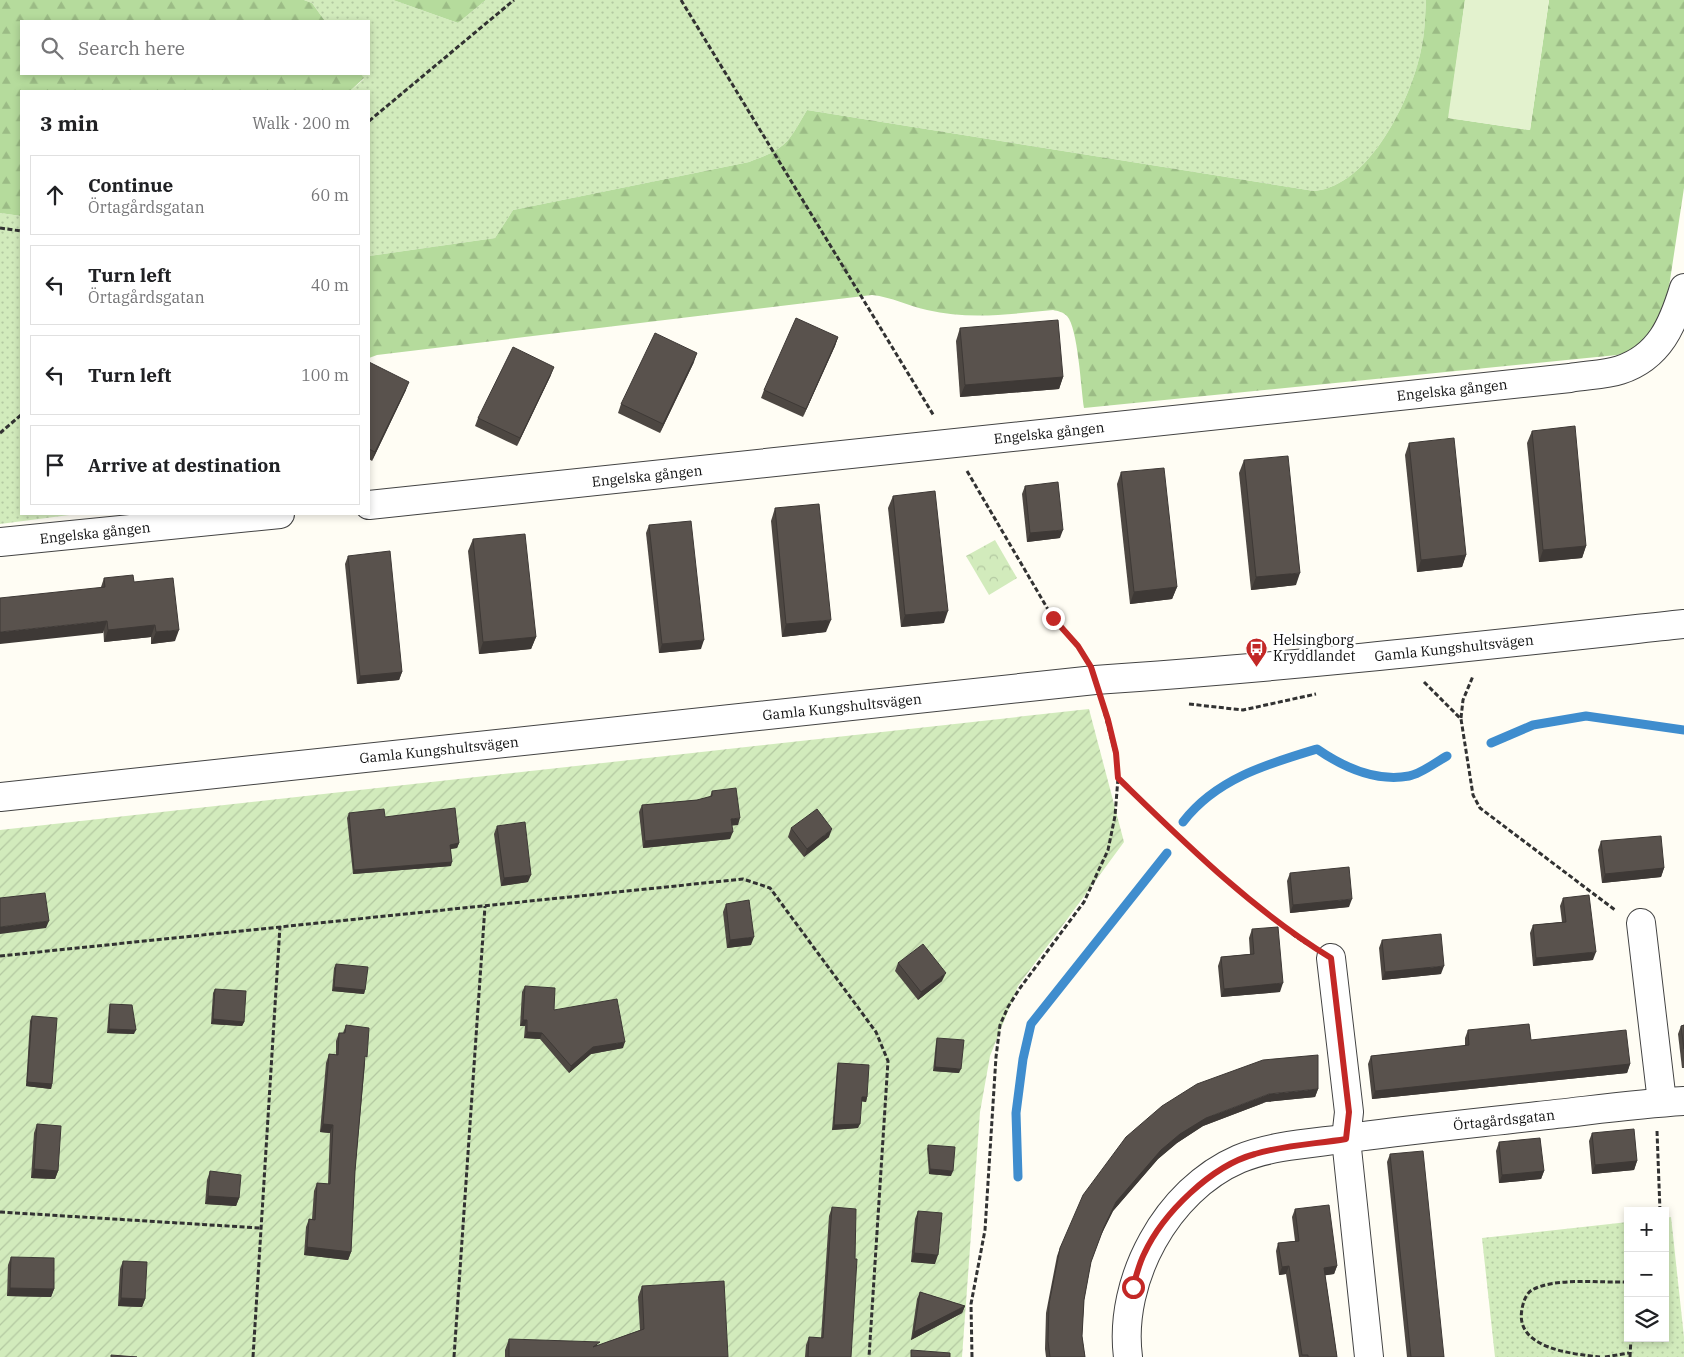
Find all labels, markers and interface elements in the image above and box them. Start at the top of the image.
search box [20,20,370,75]
icon: search [38,34,66,62]
text: Search here [78,36,185,60]
text: 3 min [40,109,99,137]
text: Walk · 200 m [252,113,350,133]
text: Continue [88,173,173,197]
icon: ahead [41,181,69,209]
text: 60 m [311,185,349,205]
text: Örtagårdsgatan [88,197,205,217]
text: Turn left [88,263,171,287]
icon: left [41,271,69,299]
text: 40 m [311,275,349,295]
text: Örtagårdsgatan [88,287,205,307]
icon: left [41,361,69,389]
text: Turn left [88,363,171,387]
text: 100 m [301,365,349,385]
street label: Engelska gången [1396,375,1508,405]
street label: Engelska gången [993,418,1105,448]
icon: arrive [41,451,69,479]
text: Arrive at destination [88,453,281,477]
street label: Engelska gången [591,461,703,491]
street label: Engelska gången [39,518,151,548]
route end [1042,607,1065,630]
place label: Helsingborg Kryddlandet [1273,631,1356,665]
street label: Gamla Kungshultsvägen [1373,631,1535,665]
bus stop icon: Helsingborg Kryddlandet [1245,636,1269,667]
street label: Gamla Kungshultsvägen [761,690,923,724]
street label: Gamla Kungshultsvägen [358,733,520,767]
street label: Örtagårdsgatan [1452,1106,1556,1134]
map controls [1624,1207,1669,1342]
button: + [1624,1207,1669,1252]
button: − [1624,1252,1669,1297]
route start [1122,1276,1145,1299]
button: layers [1624,1297,1669,1342]

